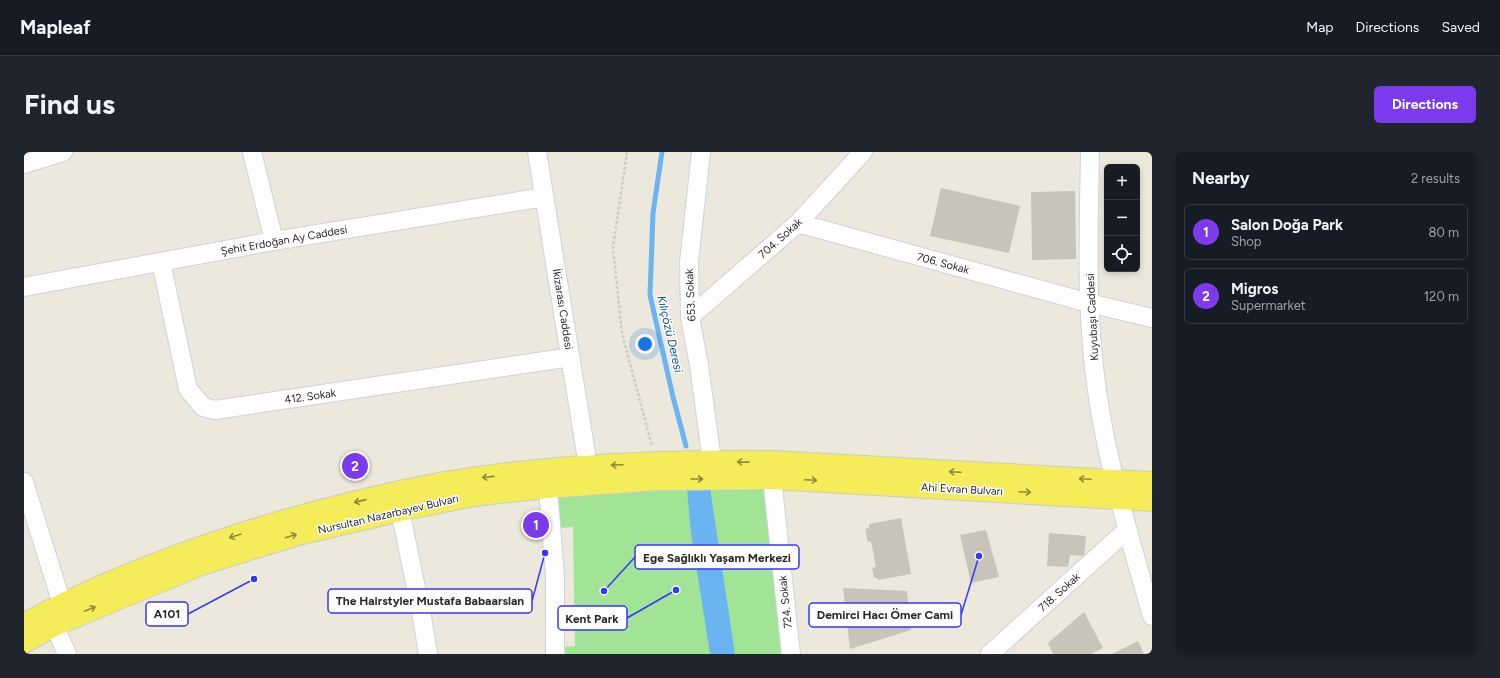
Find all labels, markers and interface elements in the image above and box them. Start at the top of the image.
text: Mapleaf [20,16,91,39]
text: Map [1306,19,1334,36]
text: Directions [1356,19,1419,36]
text: Saved [1441,19,1480,36]
button: Directions [1374,86,1476,123]
text: Find us [24,87,115,121]
map controls [1104,164,1140,272]
button: + [1104,164,1140,200]
text: Nearby [1192,168,1250,188]
text: 2 results [1411,171,1460,186]
button: − [1104,200,1140,236]
street label: 704. Sokak [756,215,805,261]
text: Salon Doğa Park [1231,216,1343,234]
street label: Şehit Erdoğan Ay Caddesi [220,223,348,258]
text: 1 [1203,225,1209,240]
text: 80 m [1428,225,1459,240]
text: Shop [1231,234,1261,249]
button: locate [1104,236,1140,272]
street label: 706. Sokak [915,250,971,277]
street label: İkizarası Caddesi [550,268,575,350]
street label: 653. Sokak [683,268,698,322]
street label: Kuyubaşı Caddesi [1084,273,1101,361]
text: Migros [1231,280,1278,298]
text: 2 [1202,289,1210,304]
text: 120 m [1424,289,1459,304]
water label: Kılıçözü Deresi [654,294,686,374]
text: Supermarket [1231,298,1306,313]
your location [635,334,655,354]
street label: 412. Sokak [284,386,337,407]
pin: 2 [342,451,368,481]
one-way arrow [737,458,750,466]
one-way arrow [611,461,624,469]
one-way arrow [949,468,962,476]
one-way arrow [482,474,495,481]
one-way arrow [690,475,703,483]
one-way arrow [1079,475,1092,483]
one-way arrow [804,477,817,484]
street label: Ahi Evran Bulvarı [921,481,1003,498]
one-way arrow [1018,489,1031,496]
street label: Nursultan Nazarbayev Bulvarı [316,492,460,537]
one-way arrow [354,498,367,505]
pin: 1 [523,510,549,540]
one-way arrow [284,532,297,539]
one-way arrow [230,533,242,541]
callout: Ege Sağlıklı Yaşam Merkezi [635,545,799,569]
text: Ege Sağlıklı Yaşam Merkezi [643,551,791,565]
street label: 718. Sokak [1036,570,1083,614]
street label: 724. Sokak [776,574,795,629]
callout: The Hairstyler Mustafa Babaarslan [328,589,532,613]
text: The Hairstyler Mustafa Babaarslan [336,594,524,608]
callout: A101 [146,602,188,626]
callout: Demirci Hacı Ömer Cami [809,603,961,627]
one-way arrow [84,605,96,613]
callout: Kent Park [558,606,627,630]
text: A101 [154,607,180,621]
text: Demirci Hacı Ömer Cami [817,608,953,622]
text: Kent Park [565,612,619,626]

